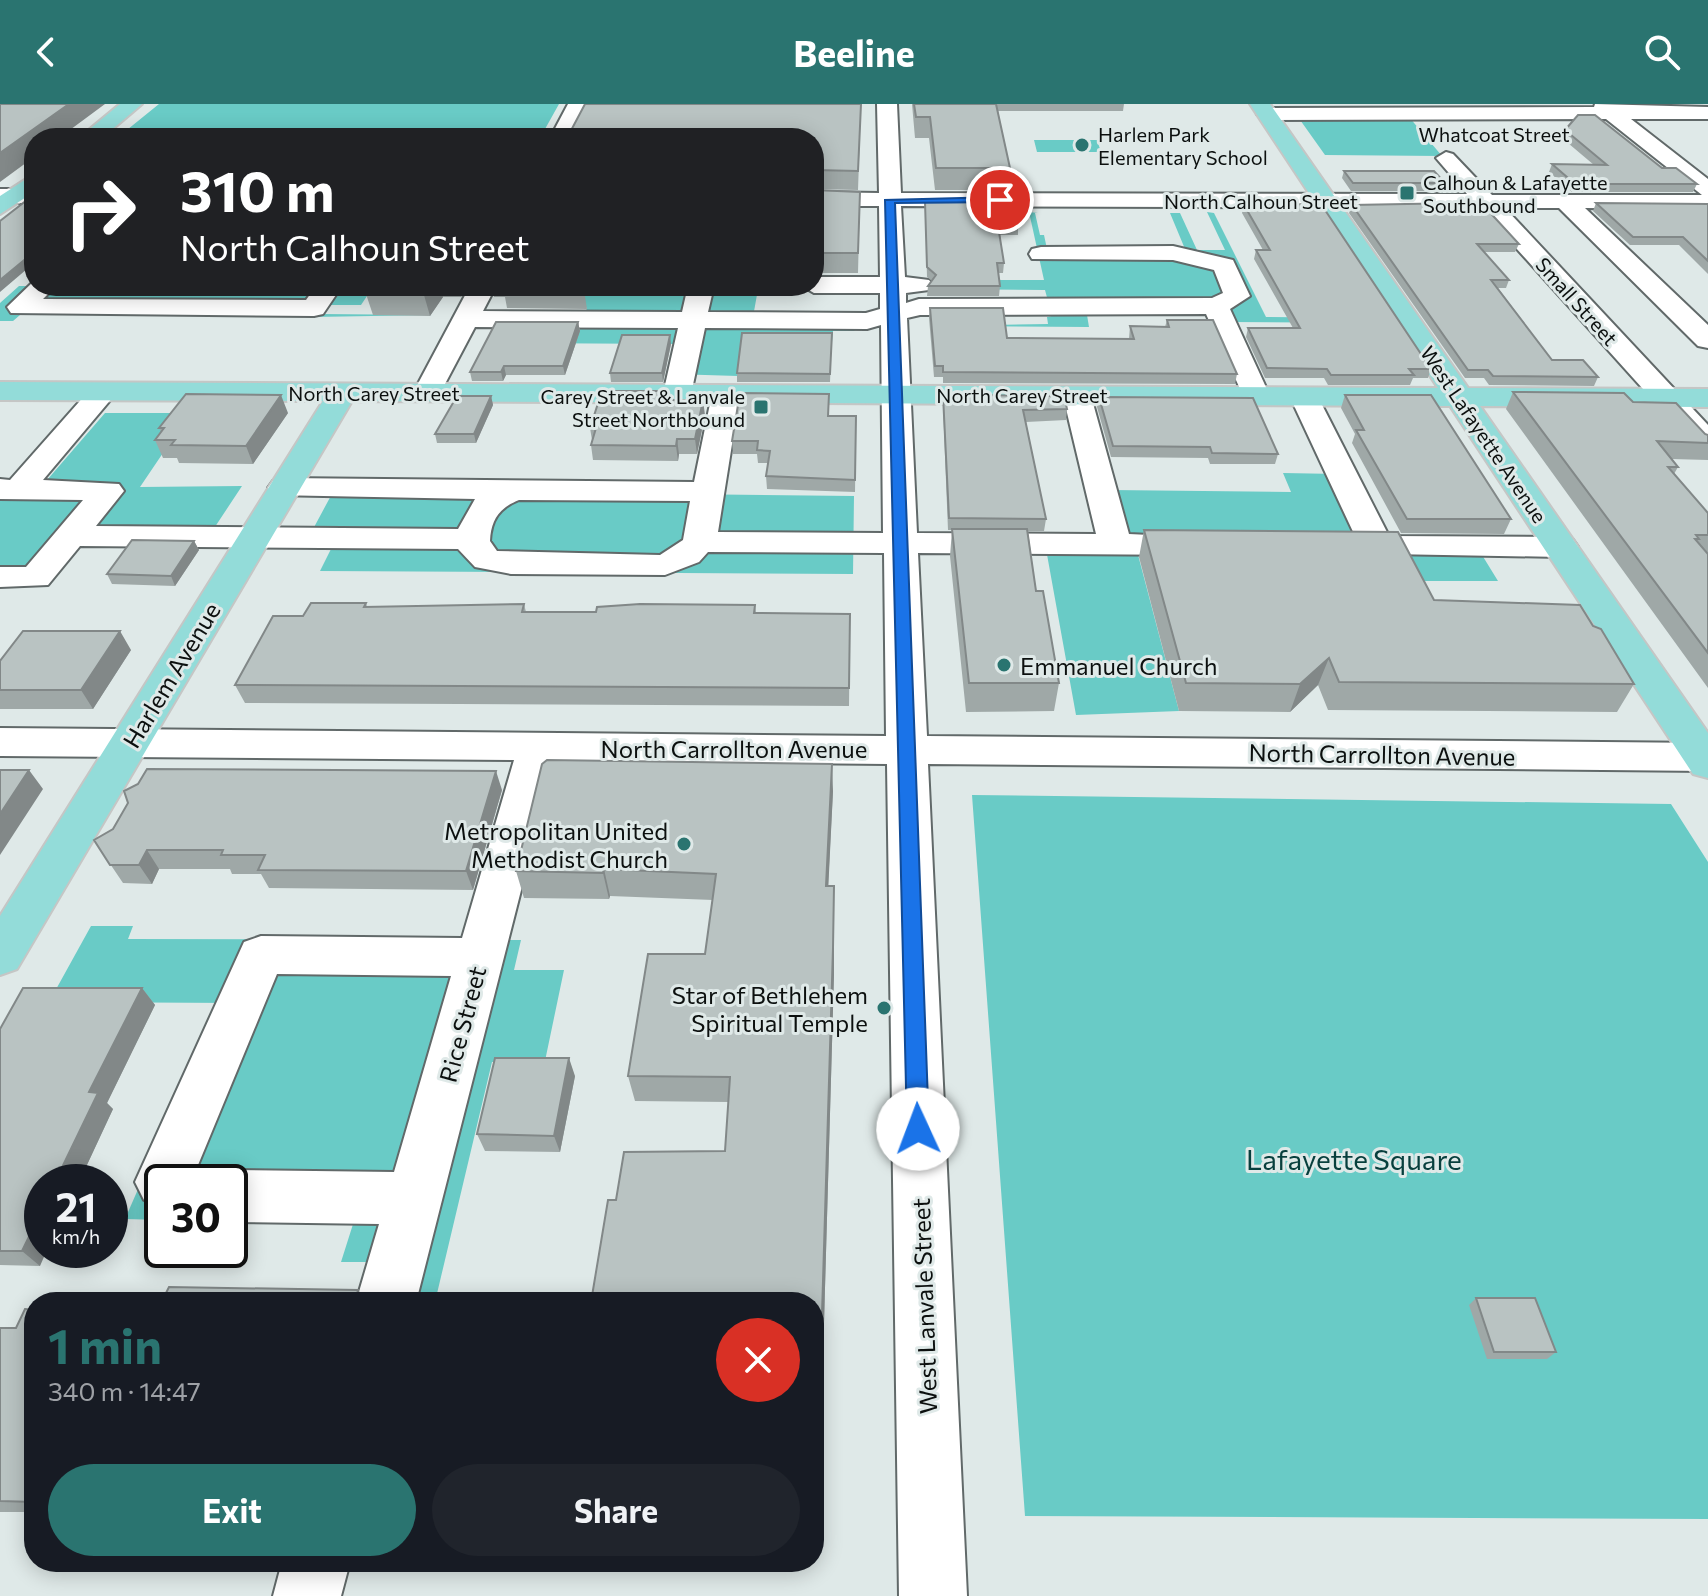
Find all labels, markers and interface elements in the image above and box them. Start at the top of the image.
icon: back [24,30,68,74]
text: Beeline [793,30,915,74]
icon: search [1640,30,1684,74]
place label: Harlem Park Elementary School [1098,122,1268,169]
street label: Whatcoat Street [1418,122,1570,146]
marker: Harlem Park Elementary School [1073,136,1091,154]
text: 310 m [180,155,335,224]
icon: right [48,160,152,264]
pin [966,166,1034,234]
place label: Calhoun & Lafayette Southbound [1423,170,1608,217]
icon: arrive [978,178,1022,222]
marker: Calhoun & Lafayette Southbound [1398,184,1416,202]
street label: North Calhoun Street [1164,189,1358,213]
text: North Calhoun Street [180,224,529,268]
street label: Small Street [1531,252,1623,350]
street label: West Lafayette Avenue [1416,341,1552,527]
street label: North Carey Street [288,381,460,405]
street label: North Carey Street [936,383,1108,407]
place label: Carey Street & Lanvale Street Northbound [541,384,745,431]
marker: Carey Street & Lanvale Street Northbound [752,398,770,416]
street label: Harlem Avenue [116,597,226,753]
place label: Emmanuel Church [1020,651,1218,680]
marker: Emmanuel Church [995,656,1013,674]
street label: North Carrollton Avenue [601,734,867,763]
street label: North Carrollton Avenue [1248,737,1516,771]
place label: Metropolitan United Methodist Church [444,816,668,873]
marker: Metropolitan United Methodist Church [675,835,693,853]
street label: Rice Street [433,963,491,1085]
place label: Star of Bethlehem Spiritual Temple [672,980,868,1037]
marker: Star of Bethlehem Spiritual Temple [875,999,893,1017]
position arrow [876,1087,960,1171]
park label: Lafayette Square [1246,1142,1462,1176]
speed limit sign: 30 [144,1164,248,1268]
text: 21 [56,1181,96,1230]
street label: West Lanvale Street [906,1197,942,1415]
text: km/h [52,1224,100,1248]
text: 1 min [48,1315,162,1374]
button: close [716,1318,800,1402]
text: 340 m · 14:47 [48,1375,201,1406]
button: Exit [48,1464,416,1556]
button: Share [432,1464,800,1556]

